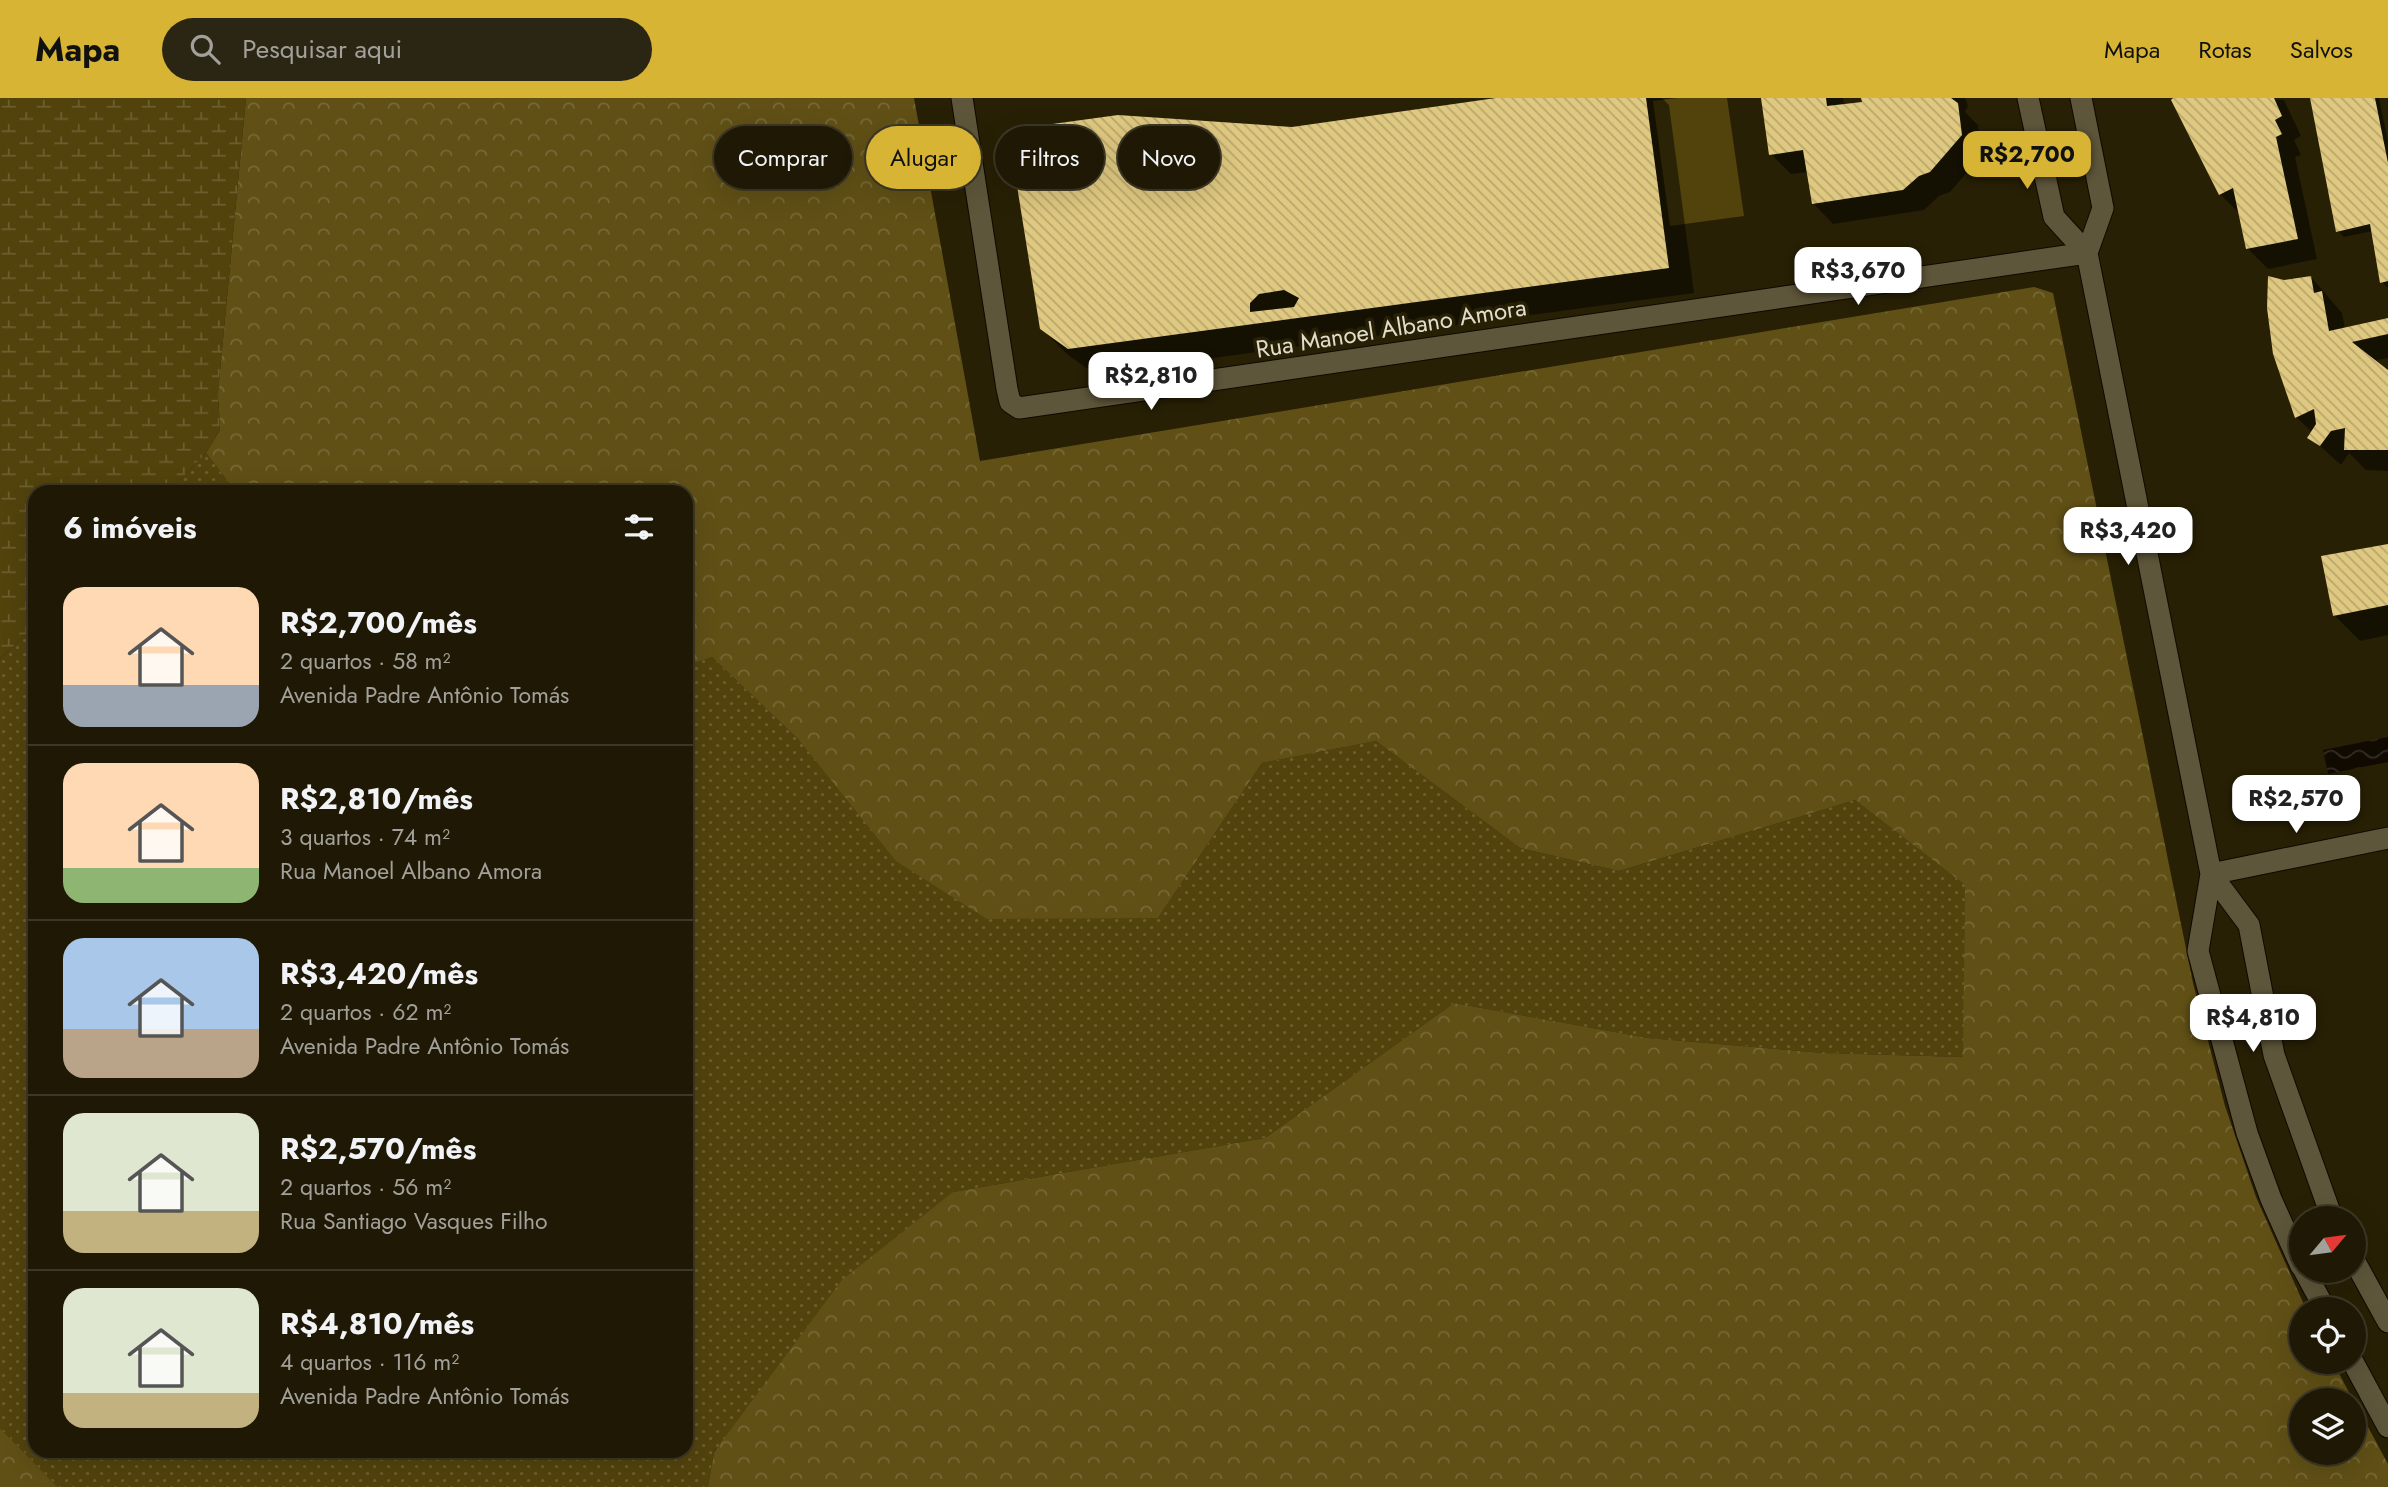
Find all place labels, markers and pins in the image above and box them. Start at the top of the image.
pin: R$2,700 [1962,132,2092,191]
pin: R$3,670 [1793,248,1923,307]
pin: R$2,810 [1086,352,1216,412]
pin: R$3,420 [2063,508,2193,567]
pin: R$2,570 [2231,776,2361,835]
pin: R$4,810 [2188,995,2318,1054]

